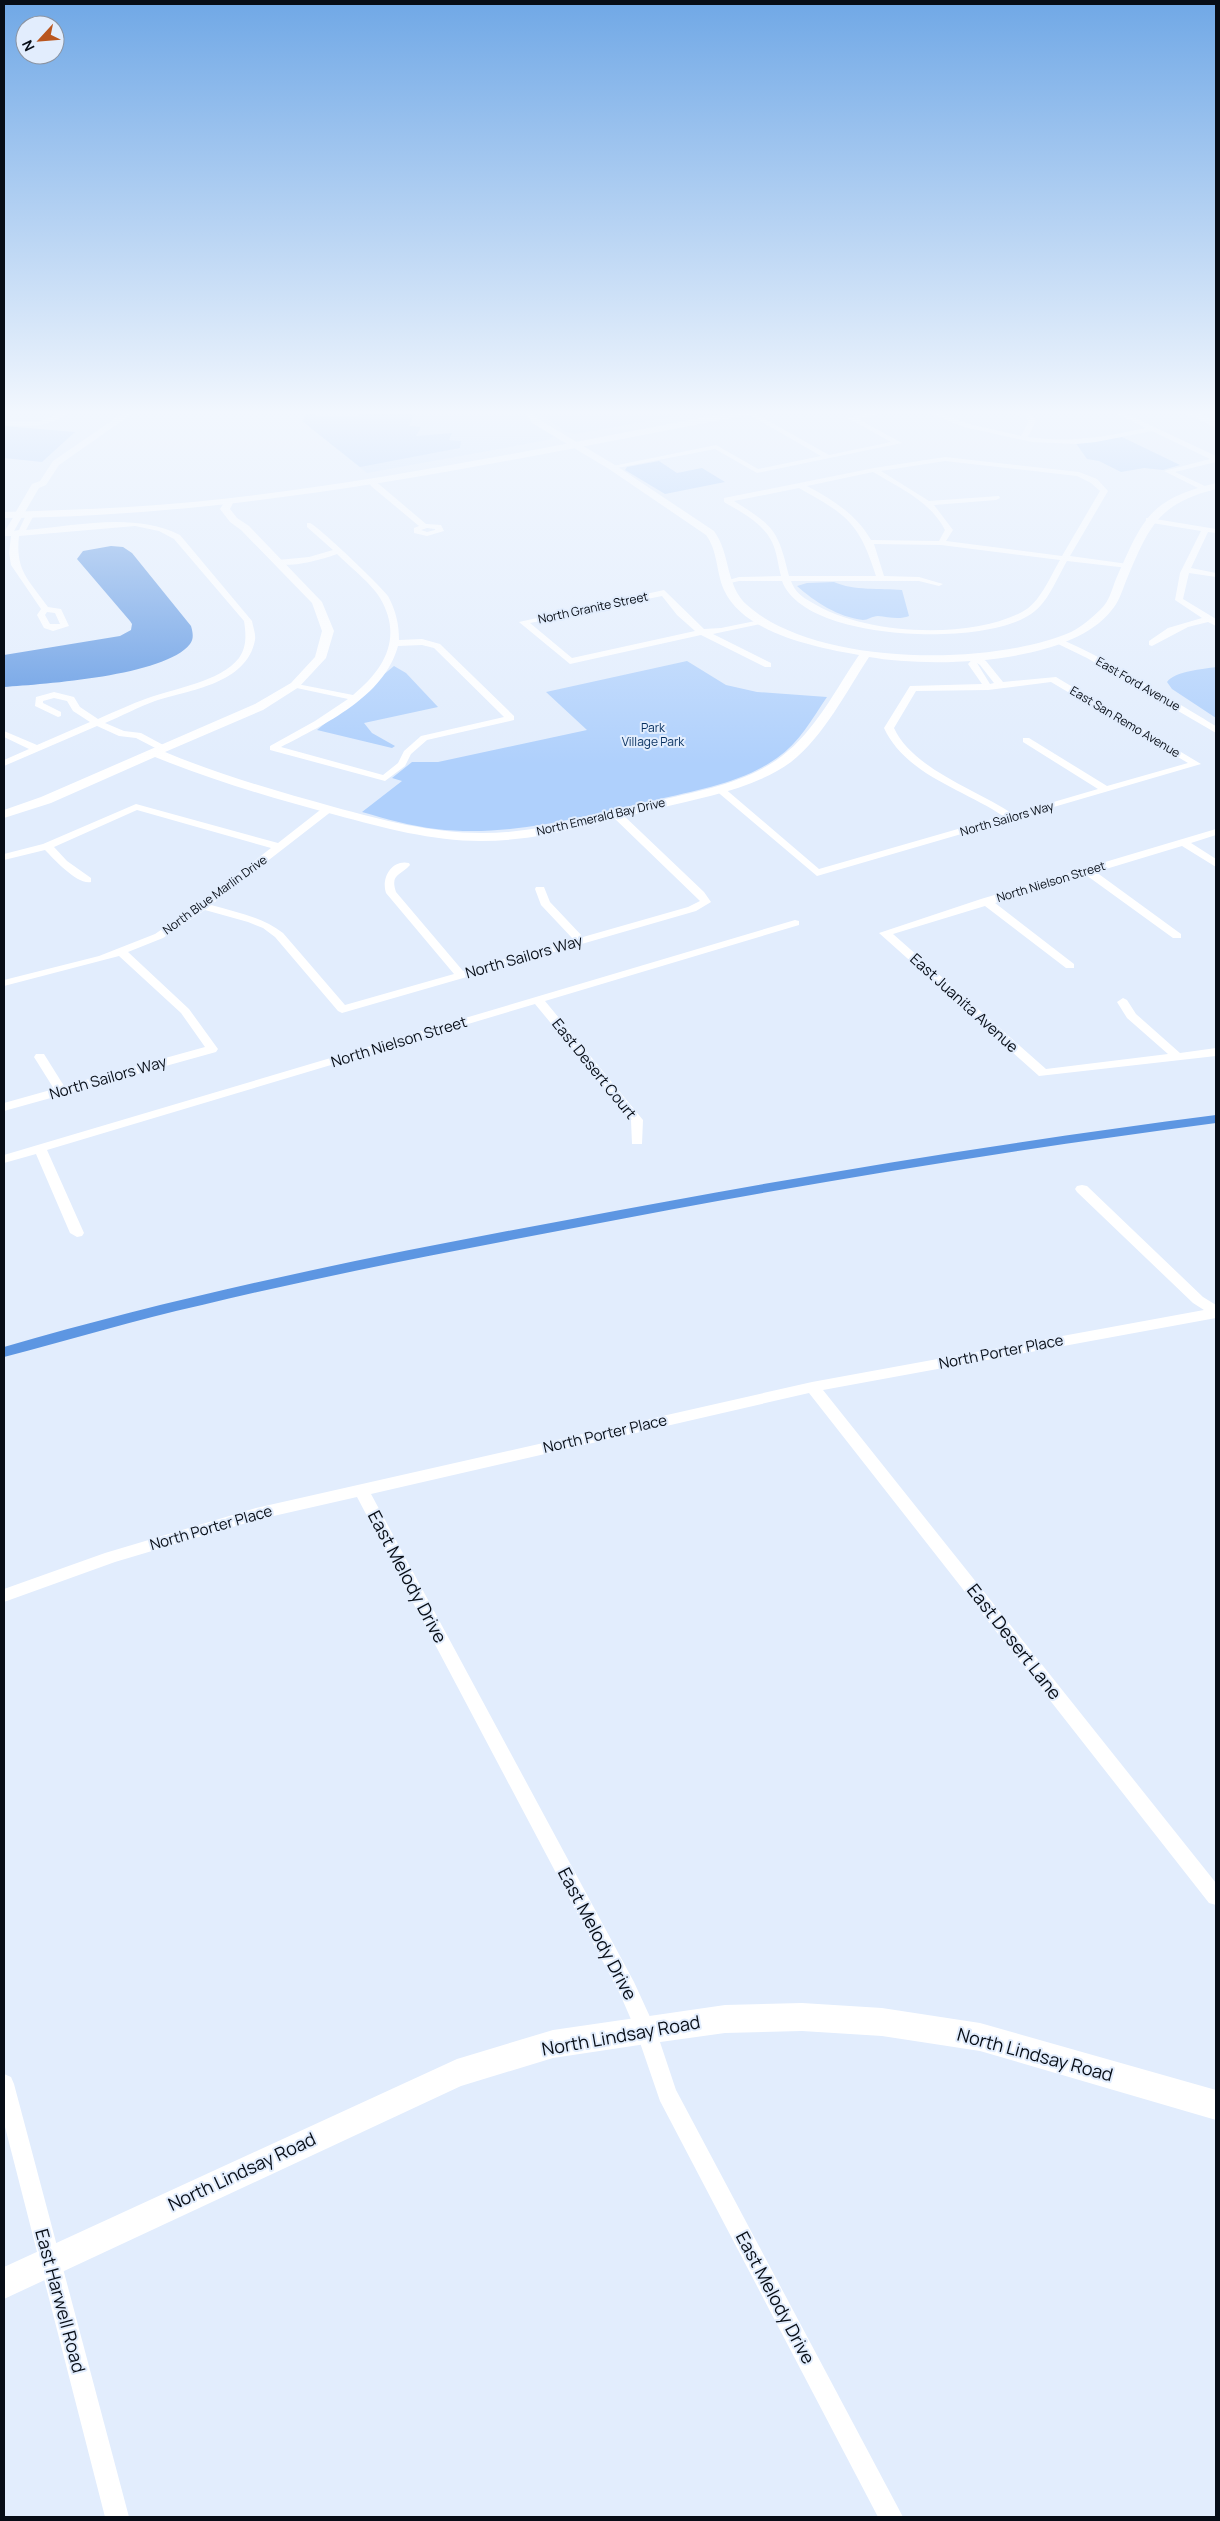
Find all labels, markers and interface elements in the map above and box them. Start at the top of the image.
north arrow [15,15,65,65]
text: N [17,37,39,55]
street label: North Granite Street [536,587,650,628]
street label: East Ford Avenue [1093,653,1184,715]
street label: East San Remo Avenue [1067,682,1184,761]
park label: Park Village Park [622,719,685,750]
street label: North Emerald Bay Drive [535,793,667,840]
street label: North Sailors Way [958,797,1056,840]
street label: North Blue Marlin Drive [159,851,270,938]
street label: North Nielson Street [994,857,1108,906]
street label: North Sailors Way [463,930,585,983]
street label: East Juanita Avenue [906,948,1023,1057]
street label: North Nielson Street [328,1011,469,1072]
street label: East Desert Court [547,1014,641,1123]
street label: North Sailors Way [47,1051,169,1104]
street label: North Porter Place [937,1329,1065,1374]
street label: North Porter Place [541,1409,669,1458]
street label: North Porter Place [147,1500,275,1555]
street label: East Melody Drive [363,1506,453,1647]
street label: East Desert Lane [962,1579,1068,1704]
street label: East Melody Drive [553,1863,643,2004]
street label: North Lindsay Road [540,2009,702,2061]
street label: North Lindsay Road [955,2022,1116,2086]
street label: North Lindsay Road [164,2126,319,2216]
street label: East Harwell Road [30,2226,92,2375]
street label: East Melody Drive [731,2227,821,2368]

